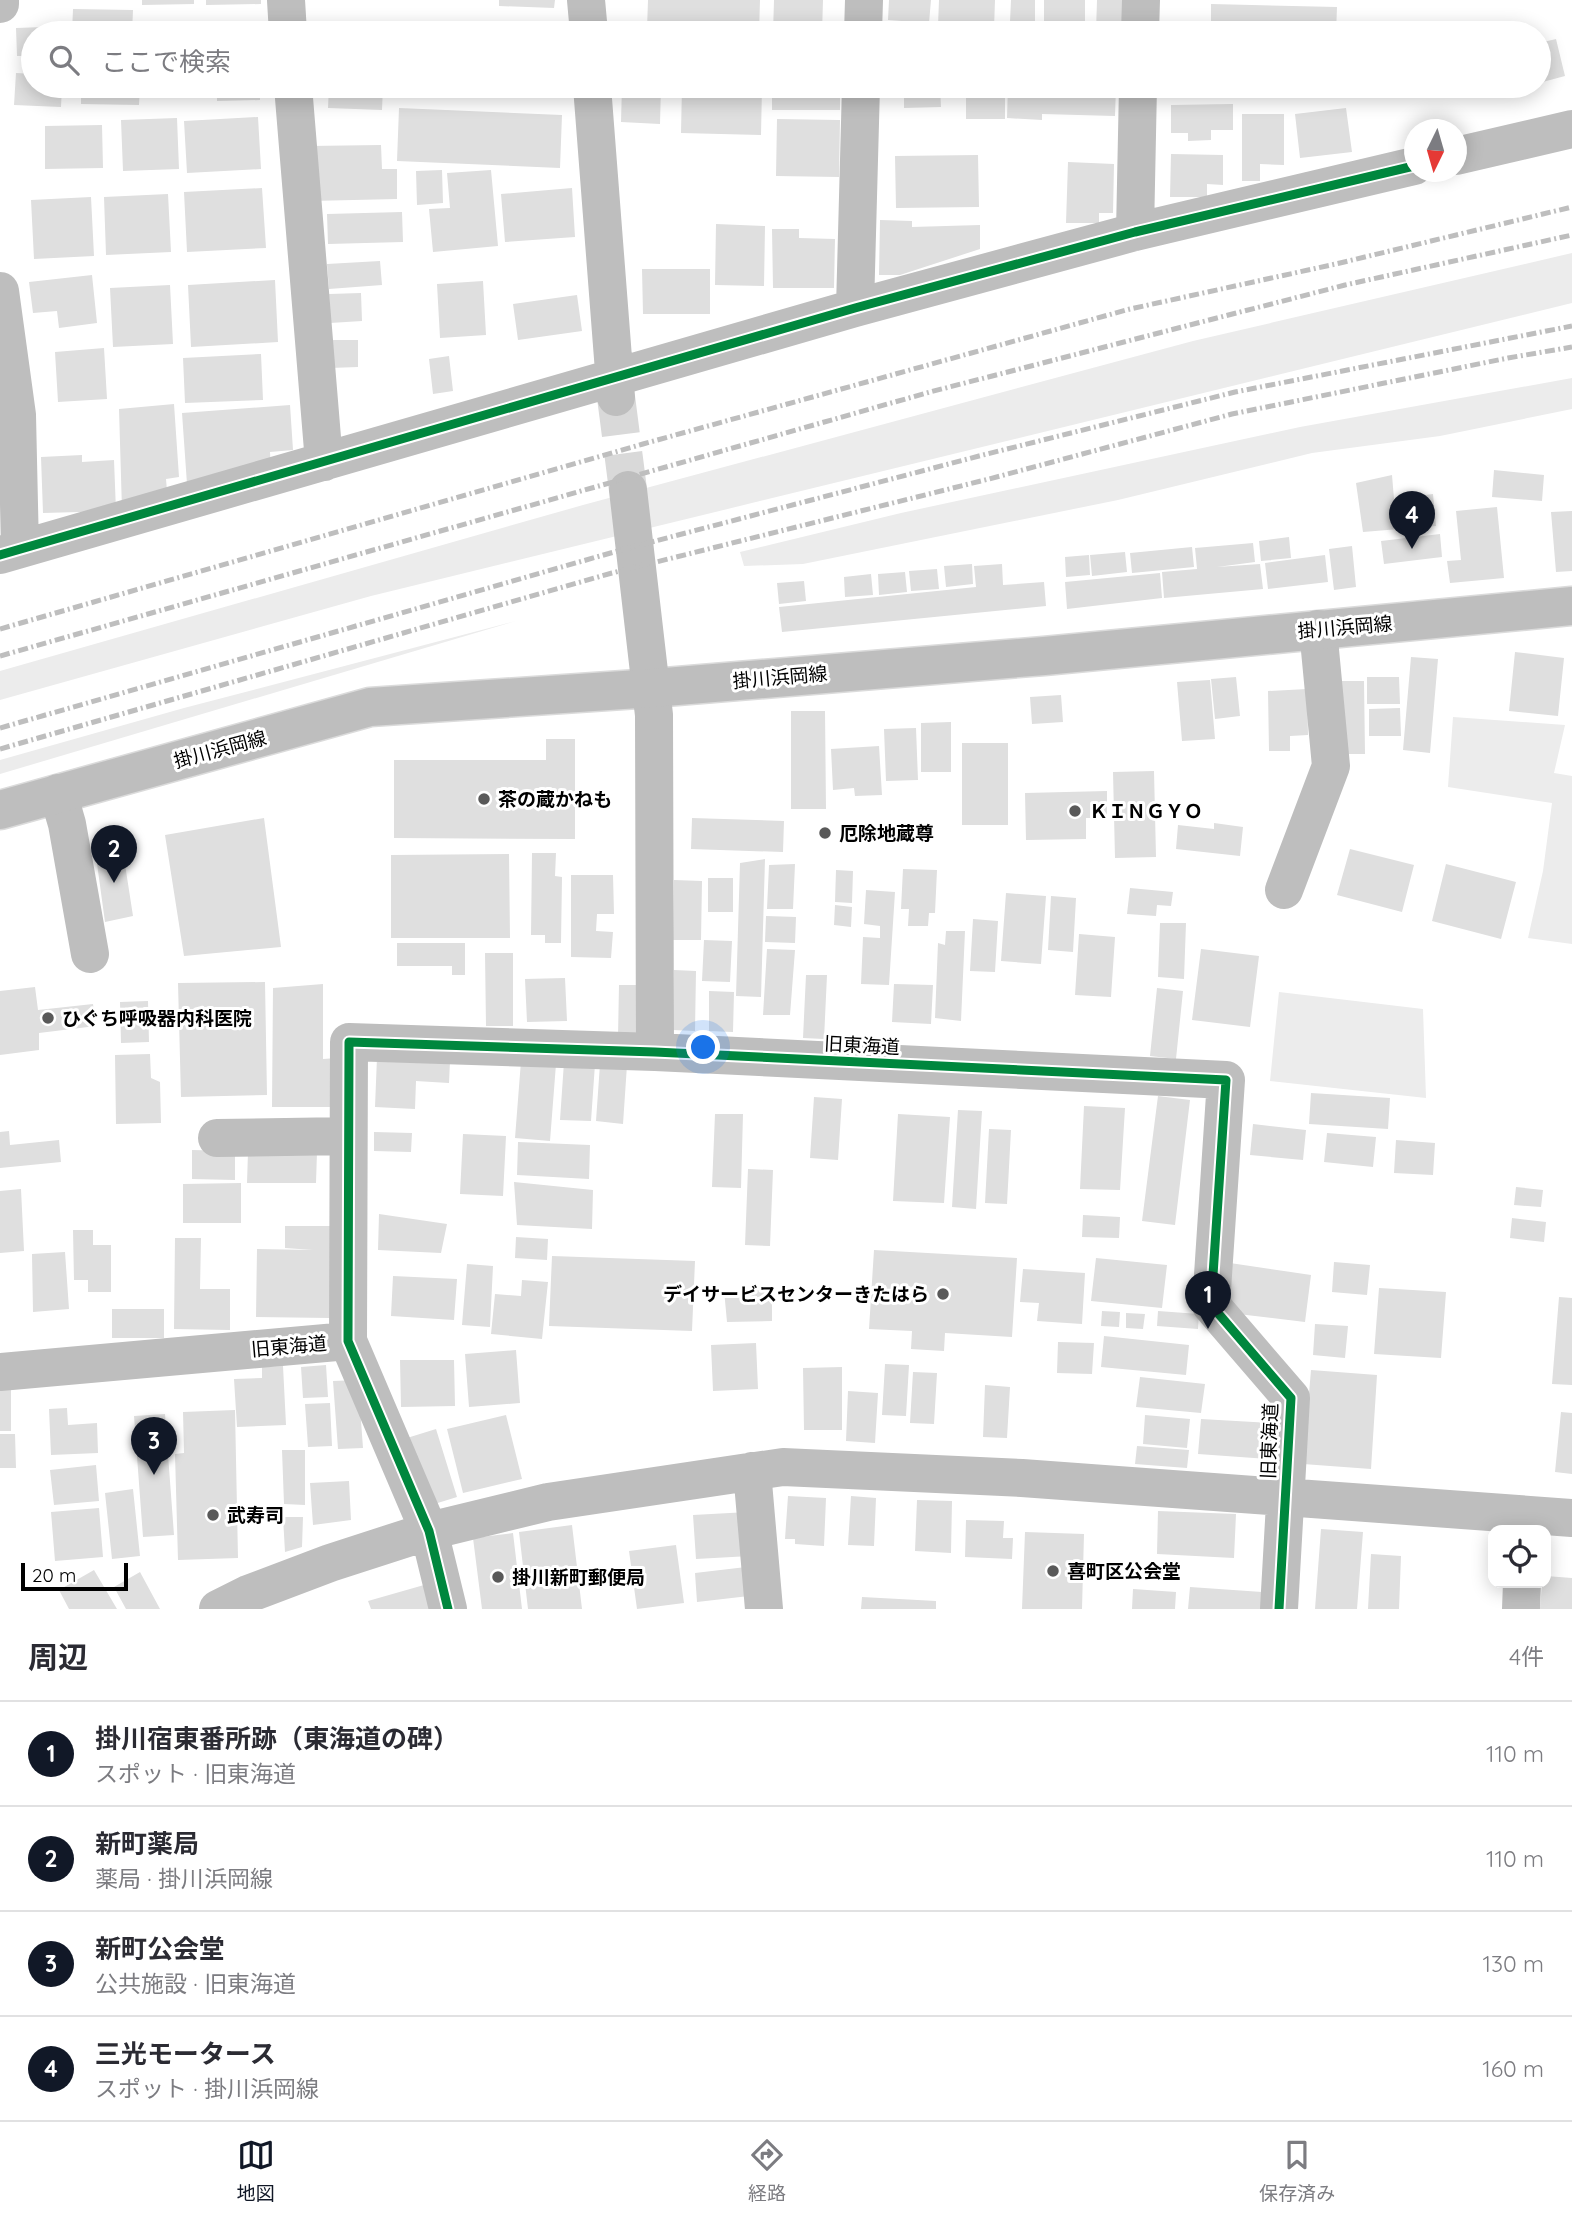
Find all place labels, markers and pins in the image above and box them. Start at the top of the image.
pin: 4 [1389,491,1435,549]
place label: 茶の蔵かねも [498,787,612,811]
marker: 茶の蔵かねも [476,791,492,807]
place label: ＫＩＮＧＹＯ [1089,799,1203,823]
marker: ＫＩＮＧＹＯ [1067,803,1083,819]
place label: 厄除地蔵尊 [839,821,934,845]
pin: 2 [91,825,137,883]
marker: 厄除地蔵尊 [817,825,833,841]
place label: ひぐち呼吸器内科医院 [62,1006,252,1030]
marker: ひぐち呼吸器内科医院 [40,1010,56,1026]
pin: 1 [1185,1271,1231,1329]
place label: デイサービスセンターきたはら [663,1282,929,1306]
marker: デイサービスセンターきたはら [935,1286,951,1302]
pin: 3 [131,1417,177,1475]
place label: 武寿司 [227,1503,284,1527]
marker: 武寿司 [205,1507,221,1523]
place label: 喜町区公会堂 [1067,1559,1181,1583]
marker: 喜町区公会堂 [1045,1563,1061,1579]
place label: 掛川新町郵便局 [512,1565,645,1589]
marker: 掛川新町郵便局 [490,1569,506,1585]

